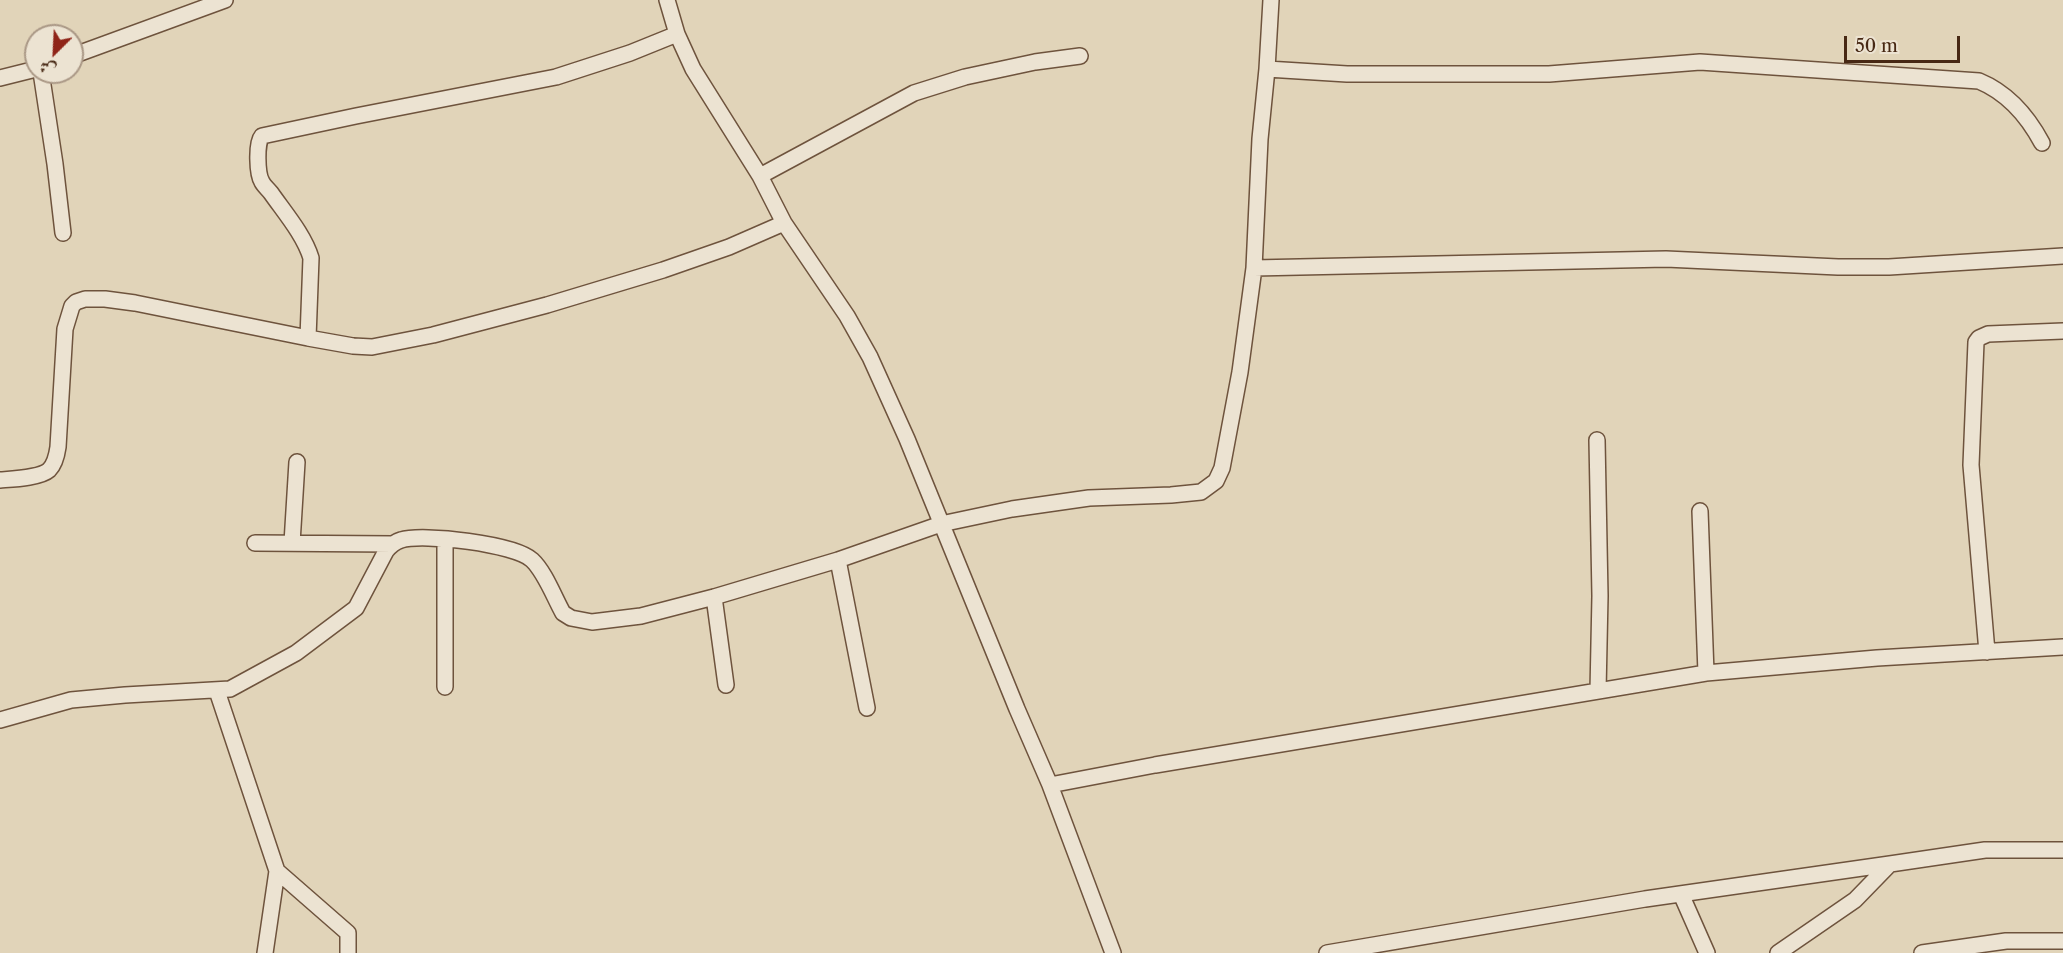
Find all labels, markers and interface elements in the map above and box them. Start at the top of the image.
north arrow [24,24,84,84]
scale bar [1847,24,1962,62]
text: 50 m [1855,35,1898,57]
text: ش [36,56,59,81]

